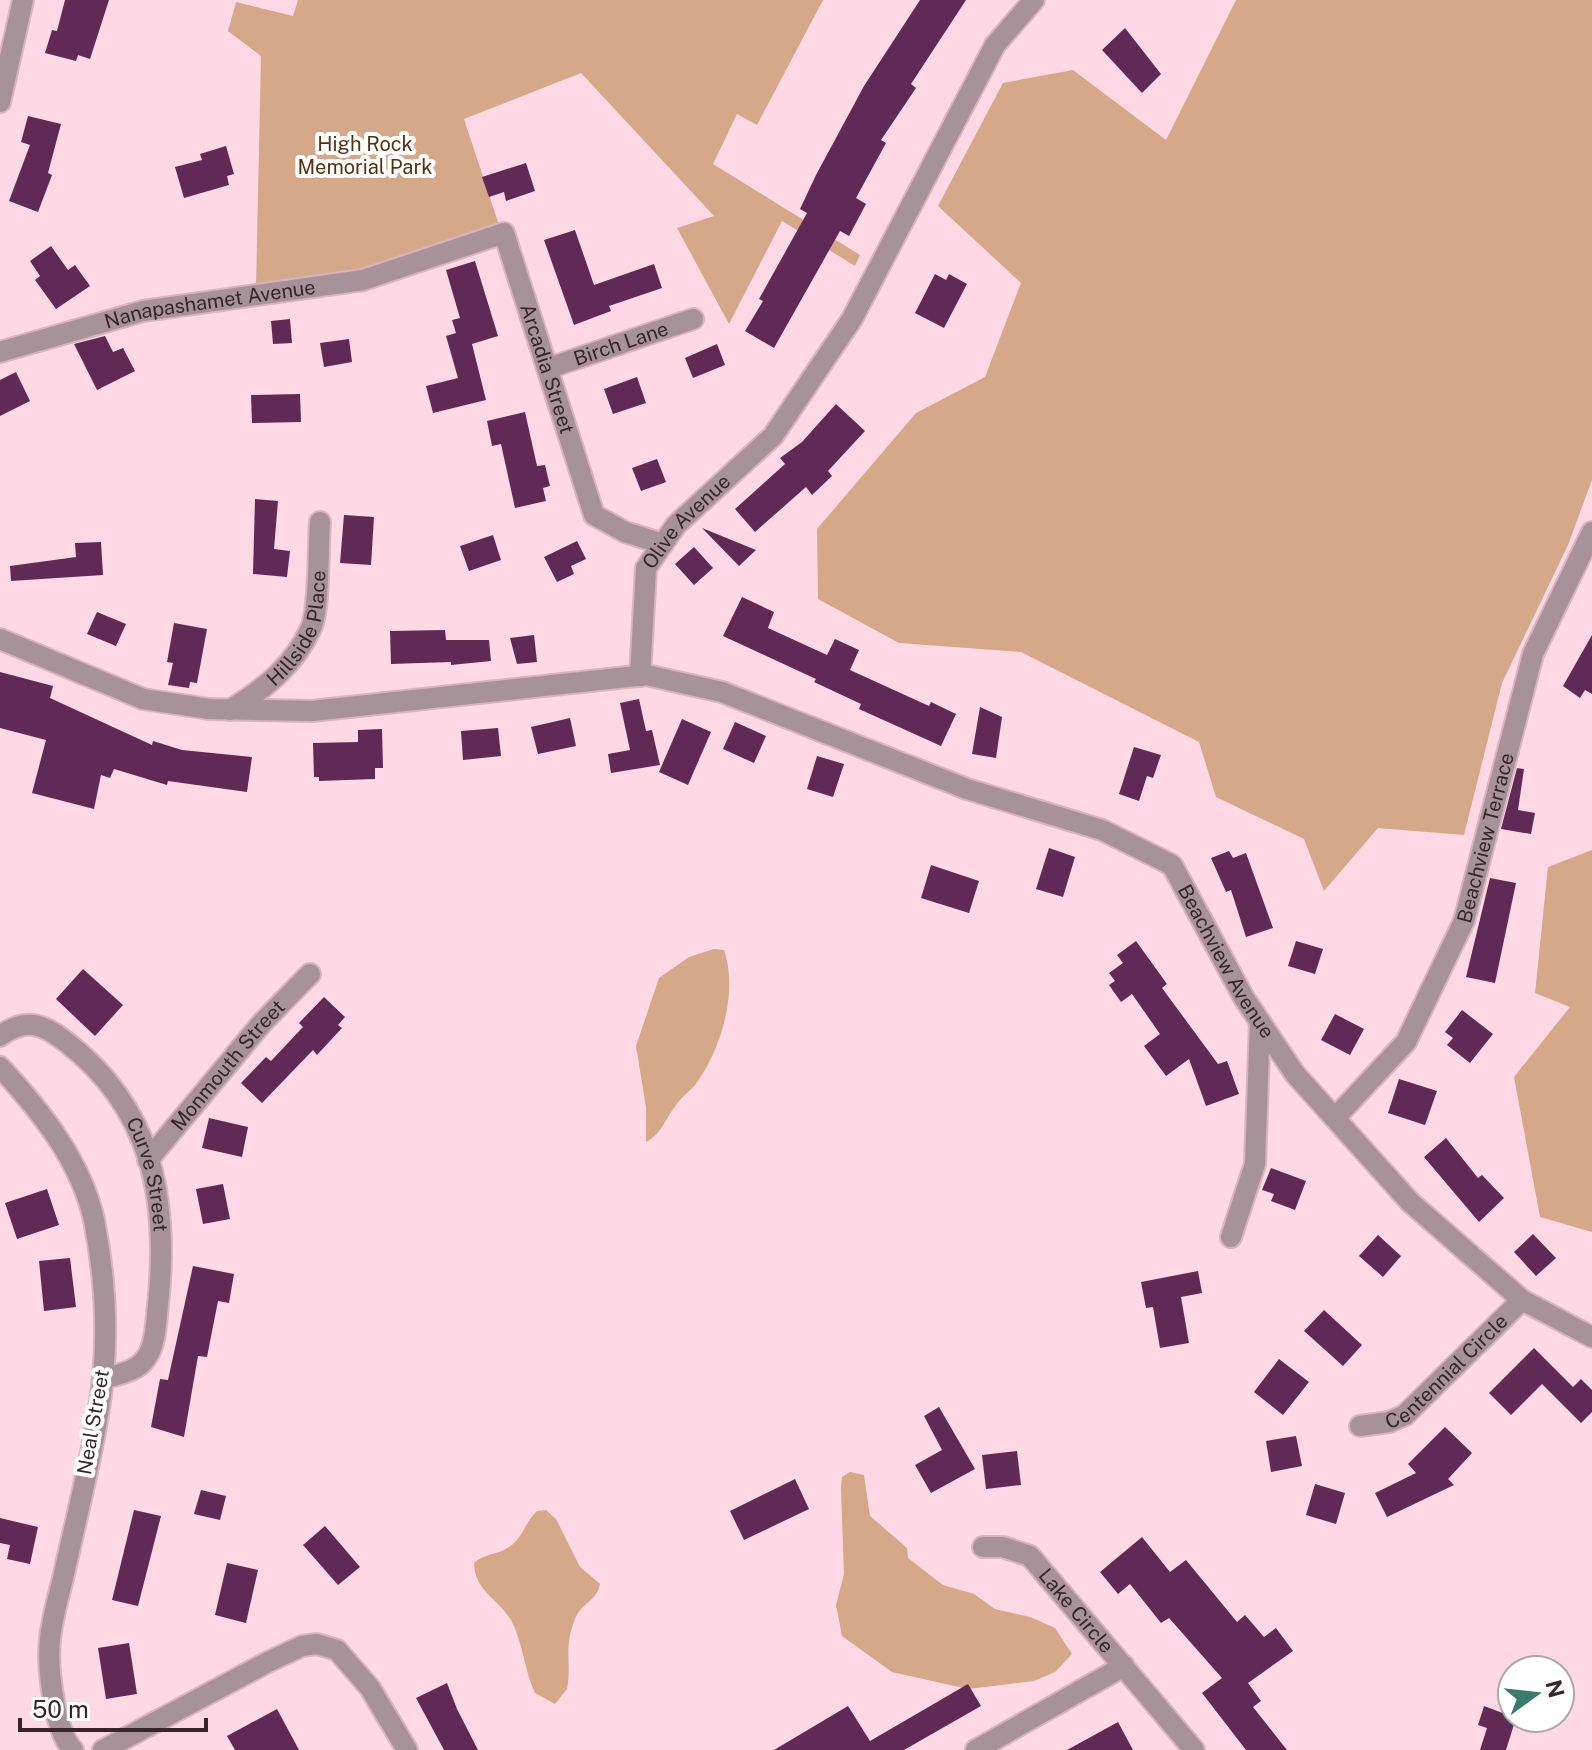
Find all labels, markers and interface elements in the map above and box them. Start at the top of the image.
park label: High Rock Memorial Park [298,132,432,179]
street label: Nanapashamet Avenue [102,275,317,333]
street label: Arcadia Street [515,301,579,437]
street label: Birch Lane [570,316,671,371]
street label: Olive Avenue [637,469,735,573]
street label: Hillside Place [262,570,330,691]
street label: Beachview Terrace [1452,750,1519,925]
street label: Beachview Avenue [1173,880,1279,1043]
street label: Monmouth Street [166,995,290,1135]
street label: Curve Street [121,1113,173,1233]
street label: Centennial Circle [1382,1309,1512,1434]
street label: Neal Street [72,1367,114,1477]
street label: Lake Circle [1034,1563,1119,1658]
north arrow [1496,1654,1576,1734]
text: N [1541,1677,1570,1701]
scale bar [20,1682,206,1732]
text: 50 m [32,1695,89,1723]

